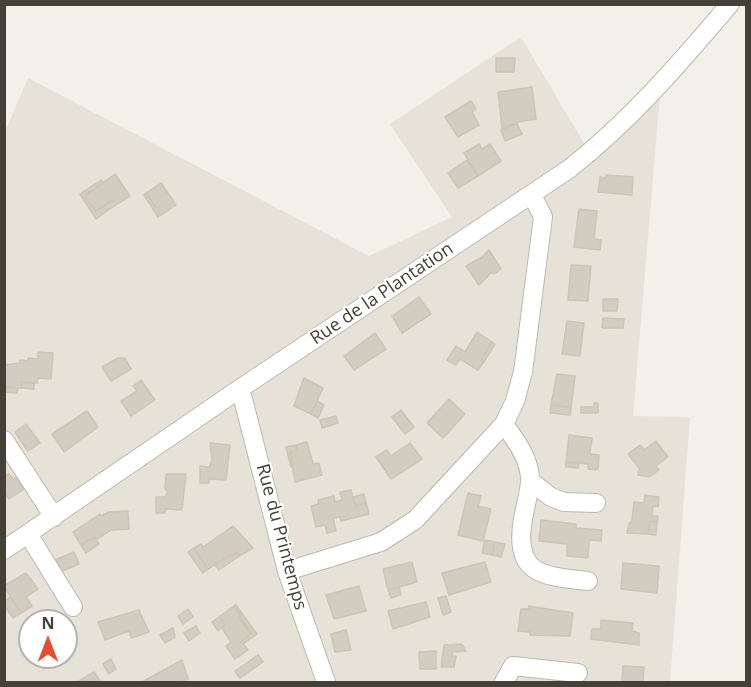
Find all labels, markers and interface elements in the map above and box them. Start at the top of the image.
street label: Rue de la Plantation [306,238,458,350]
street label: Rue du Printemps [251,462,311,612]
north arrow [18,609,78,669]
text: N [41,612,55,634]

